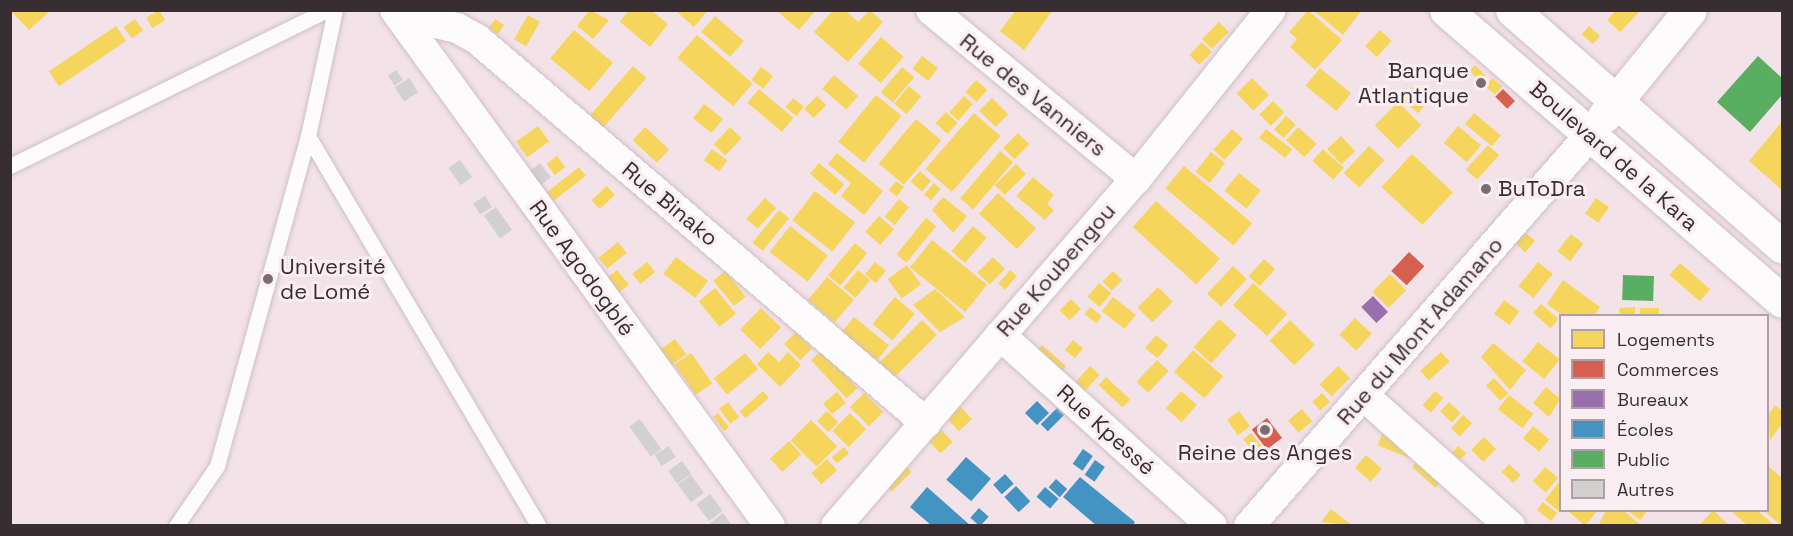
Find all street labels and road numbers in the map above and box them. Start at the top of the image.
street label: Rue des Vanniers [954,28,1112,162]
street label: Boulevard de la Kara [1524,76,1704,236]
street label: Rue Binako [617,156,723,252]
street label: Rue Agodogblé [524,195,640,341]
street label: Rue Koubengou [991,198,1121,342]
street label: Rue du Mont Adamano [1331,232,1509,430]
street label: Rue Kpessé [1052,379,1160,481]

